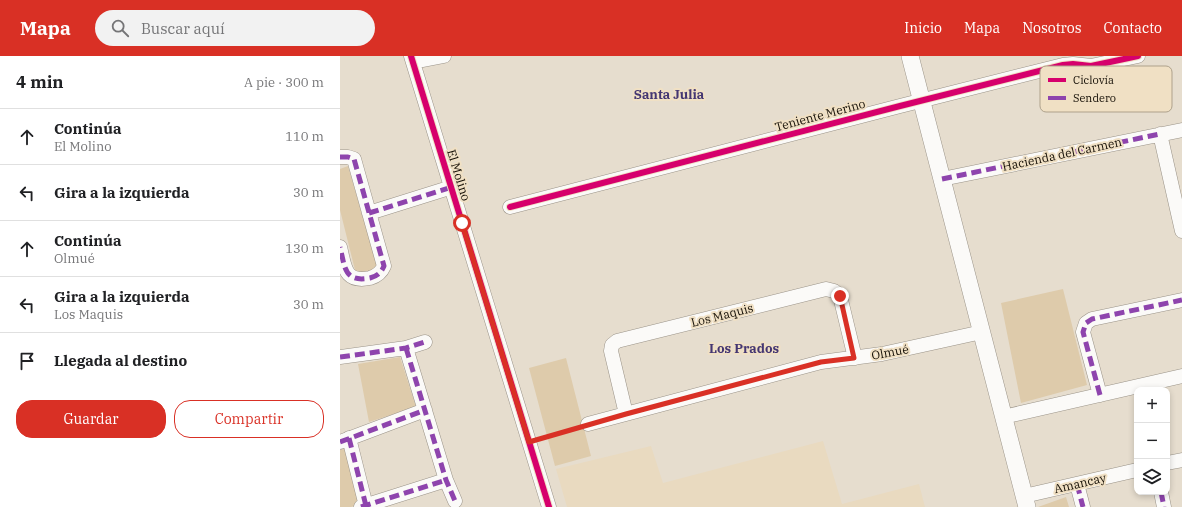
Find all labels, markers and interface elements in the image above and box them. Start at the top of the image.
search box [95,10,375,46]
text: Mapa [20,16,71,40]
icon: search [109,17,131,39]
text: Buscar aquí [141,19,225,38]
text: Inicio [904,19,942,37]
text: Mapa [964,19,1000,37]
text: Nosotros [1022,19,1082,37]
text: Contacto [1104,19,1162,37]
legend [1040,66,1172,112]
text: 4 min [16,71,64,93]
text: Ciclovía [1073,73,1114,87]
text: A pie · 300 m [244,74,324,91]
district label: Santa Julia [634,86,705,103]
text: Sendero [1073,91,1116,105]
street label: Teniente Merino [773,96,867,134]
text: Continúa [54,119,121,138]
icon: ahead [16,126,38,148]
text: 110 m [285,128,324,145]
street label: Hacienda del Carmen [1001,134,1123,174]
text: El Molino [54,138,112,155]
street label: El Molino [444,147,474,203]
icon: left [16,182,38,204]
text: Gira a la izquierda [54,183,190,202]
text: 30 m [293,184,324,201]
route start [453,214,471,232]
text: Continúa [54,231,121,250]
icon: ahead [16,238,38,260]
text: 130 m [285,240,324,257]
text: Olmué [54,250,95,267]
text: Gira a la izquierda [54,287,190,306]
route end [831,287,849,305]
icon: left [16,294,38,316]
text: 30 m [293,296,324,313]
street label: Los Maquis [689,300,755,330]
text: Los Maquis [54,306,123,323]
district label: Los Prados [709,340,779,357]
street label: Olmué [870,341,910,363]
icon: arrive [16,350,38,372]
text: Llegada al destino [54,351,187,370]
map controls [1134,387,1170,495]
button: + [1134,387,1170,423]
button: Guardar [16,400,166,438]
button: Compartir [174,400,324,438]
button: − [1134,423,1170,459]
button: layers [1134,459,1170,495]
street label: Amancay [1053,470,1108,496]

